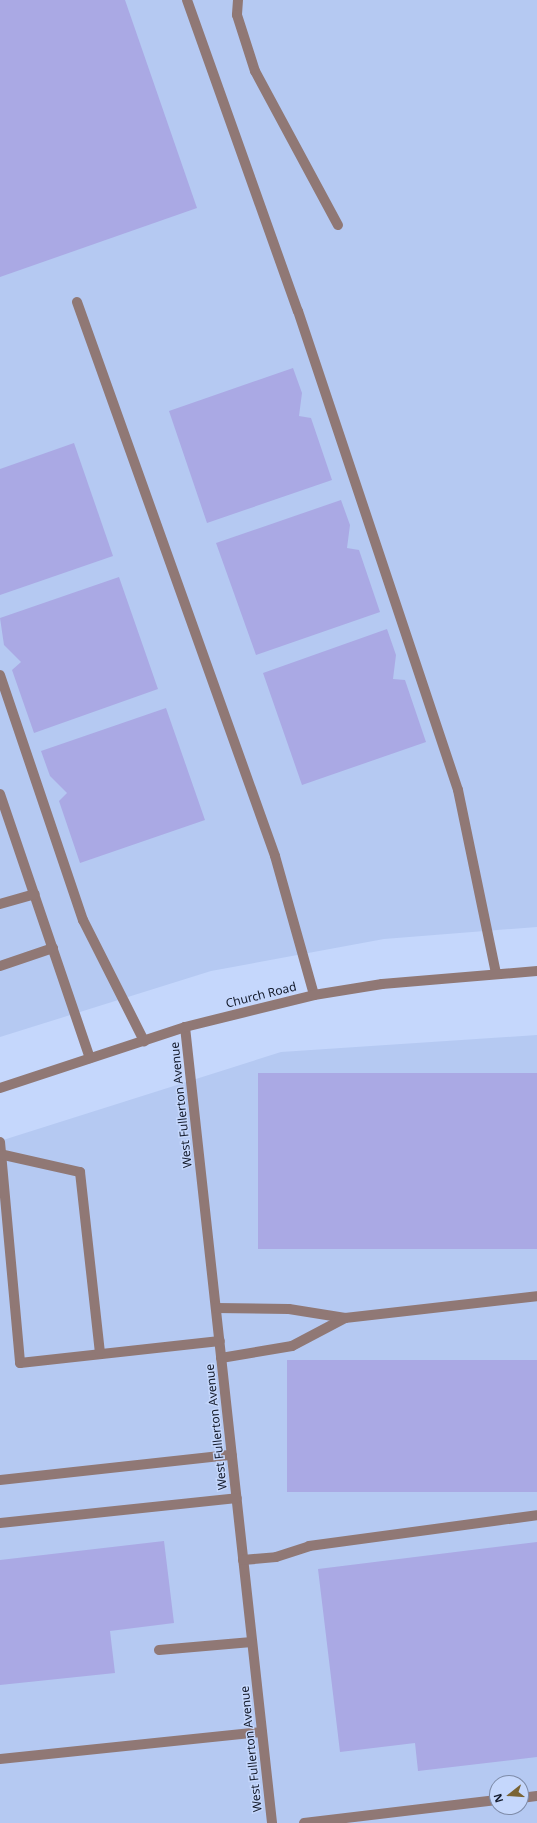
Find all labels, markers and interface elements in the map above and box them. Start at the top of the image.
street label: Church Road [224,979,298,1011]
street label: West Fullerton Avenue [167,1041,195,1169]
street label: West Fullerton Avenue [202,1363,230,1491]
street label: West Fullerton Avenue [237,1685,265,1813]
north arrow [489,1775,529,1815]
text: N [490,1792,506,1805]

